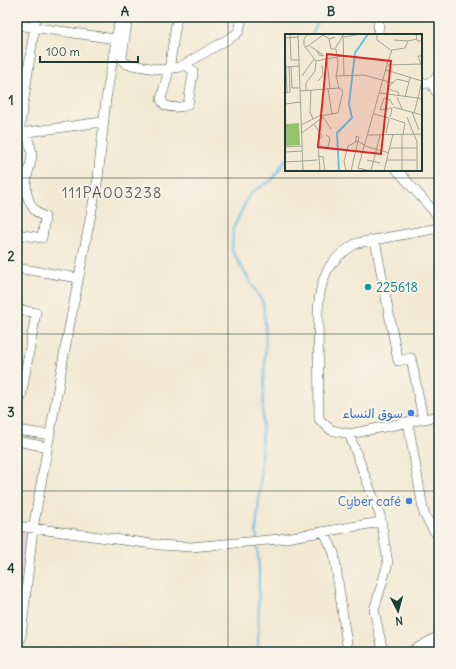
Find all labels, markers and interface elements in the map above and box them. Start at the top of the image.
text: A [121,3,130,20]
text: B [327,3,336,20]
inset map [285,34,422,171]
scale bar [40,38,138,64]
text: 100 m [46,44,80,59]
text: 1 [8,92,14,109]
district label: 111PA003238 [62,183,162,202]
text: 2 [7,248,15,265]
place label: 225618 [376,279,418,296]
marker: 225618 [363,282,373,292]
text: 3 [7,404,15,421]
place label: سوق النساء [342,405,403,422]
marker: سوق النساء [406,408,416,418]
place label: Cyber café [338,493,401,510]
marker: Cyber café [404,496,414,506]
text: 4 [7,560,15,577]
north arrow [378,591,418,631]
text: N [395,614,404,628]

